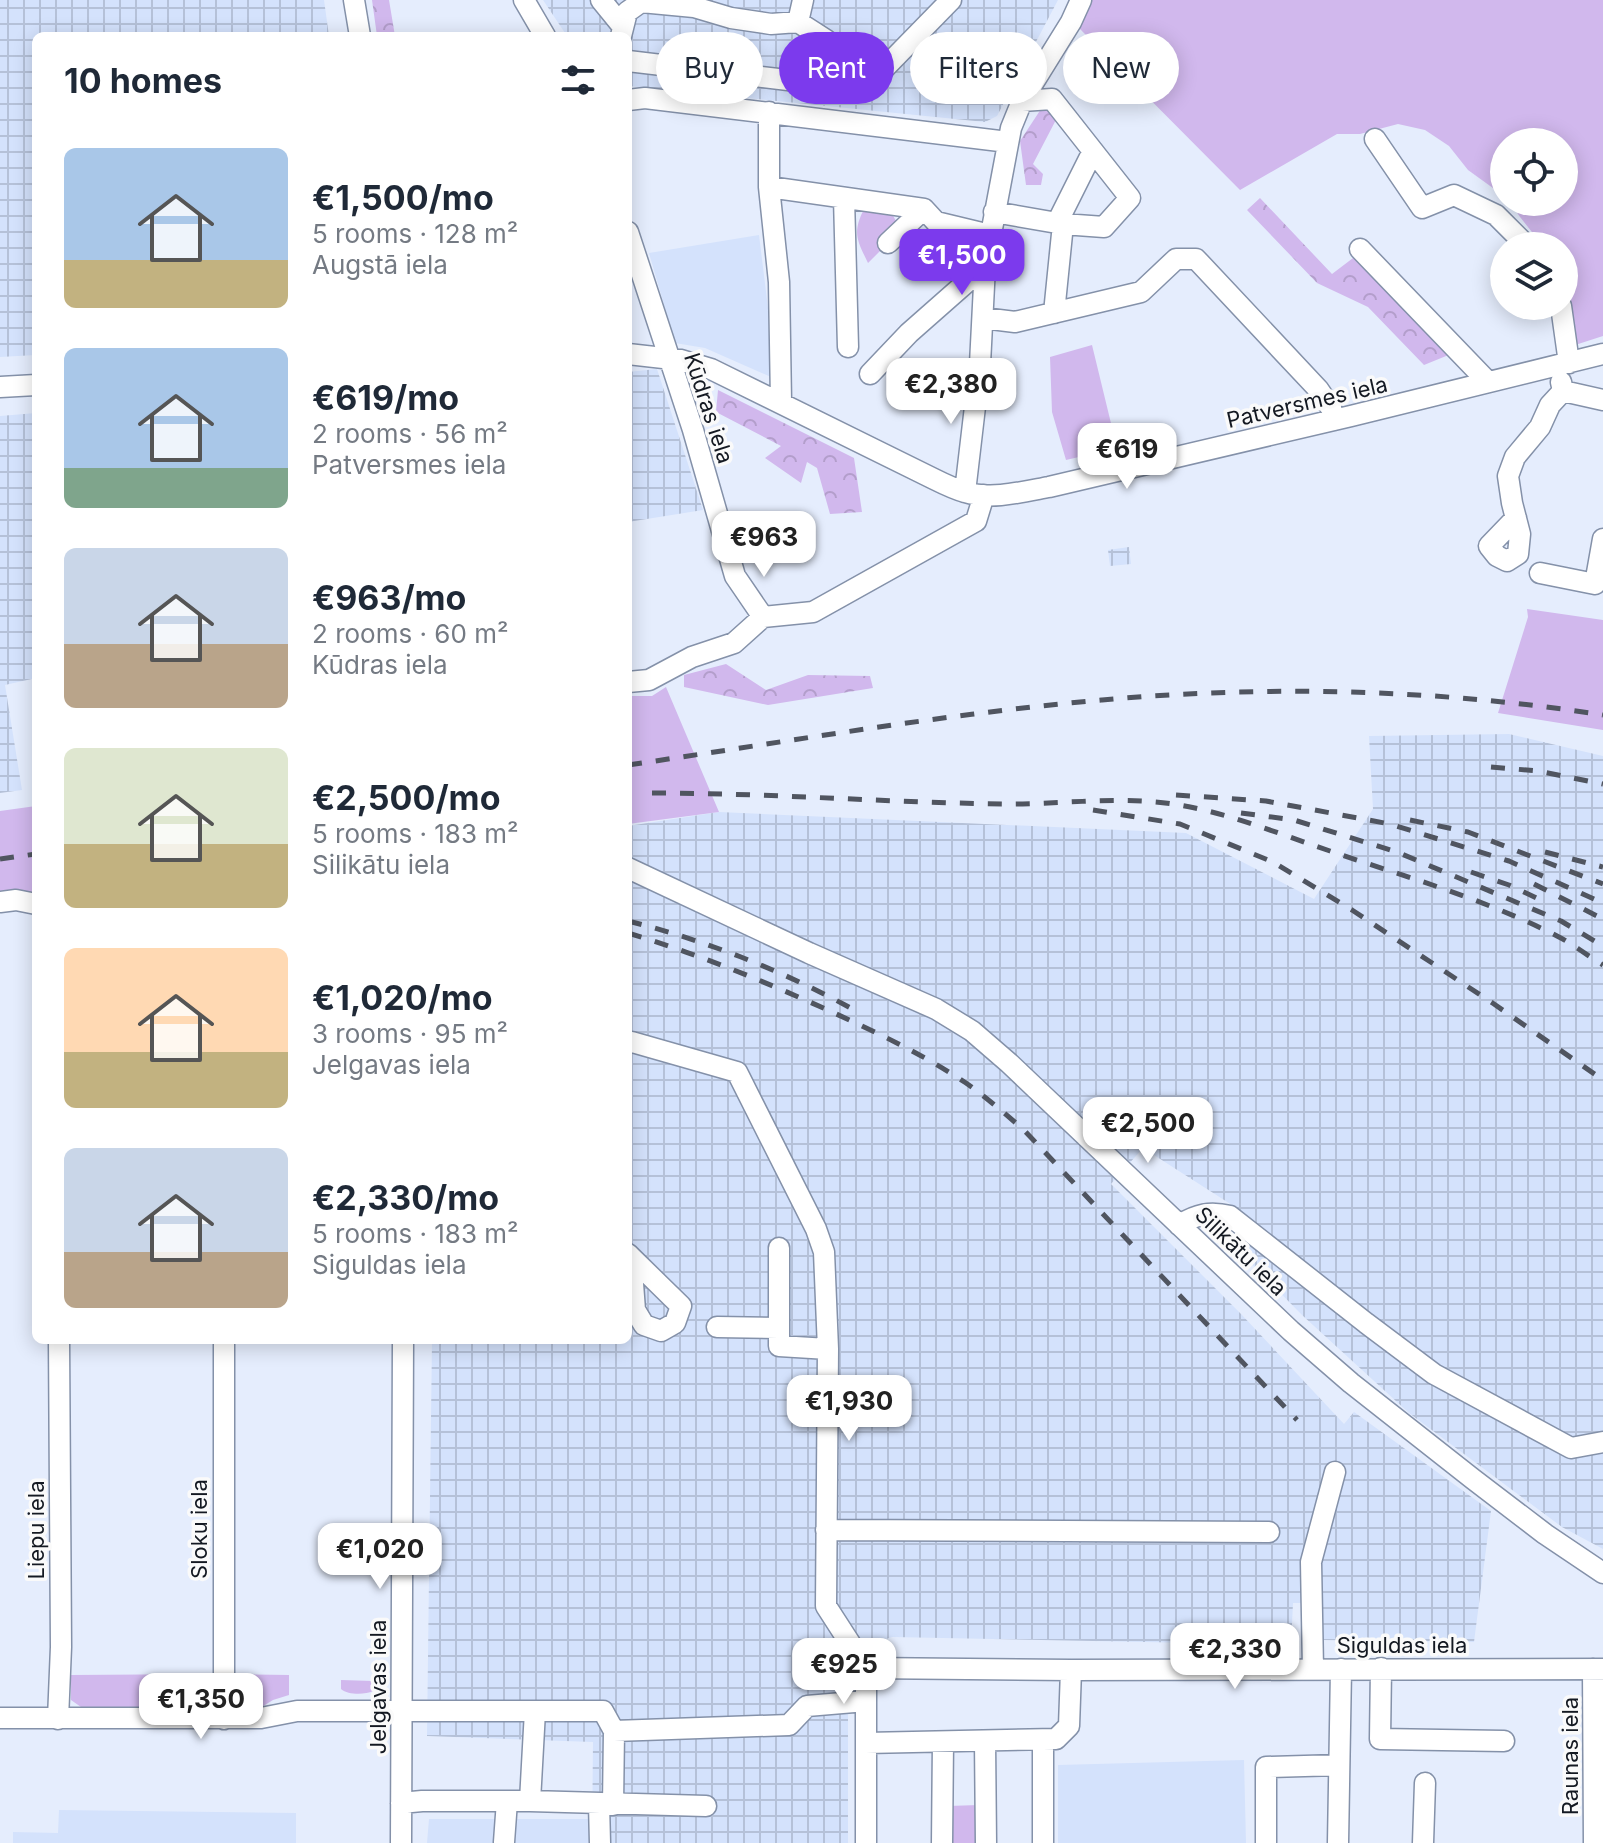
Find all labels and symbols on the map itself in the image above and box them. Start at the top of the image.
pin: €1,500 [897,229,1027,297]
street label: Kūdras iela [679,349,739,467]
pin: €2,380 [886,358,1016,426]
street label: Patversmes iela [1224,371,1390,433]
pin: €619 [1080,423,1174,491]
pin: €963 [717,511,811,579]
pin: €2,500 [1083,1097,1213,1165]
street label: Silikātu iela [1190,1201,1292,1301]
pin: €1,930 [784,1375,914,1443]
street label: Sloku iela [186,1479,212,1579]
street label: Liepu iela [23,1480,49,1580]
pin: €1,020 [315,1523,445,1591]
street label: Jelgavas iela [365,1620,391,1754]
pin: €2,330 [1170,1623,1300,1691]
street label: Siguldas iela [1337,1632,1467,1658]
pin: €925 [797,1638,891,1706]
pin: €1,350 [136,1673,266,1741]
street label: Raunas iela [1557,1697,1583,1815]

